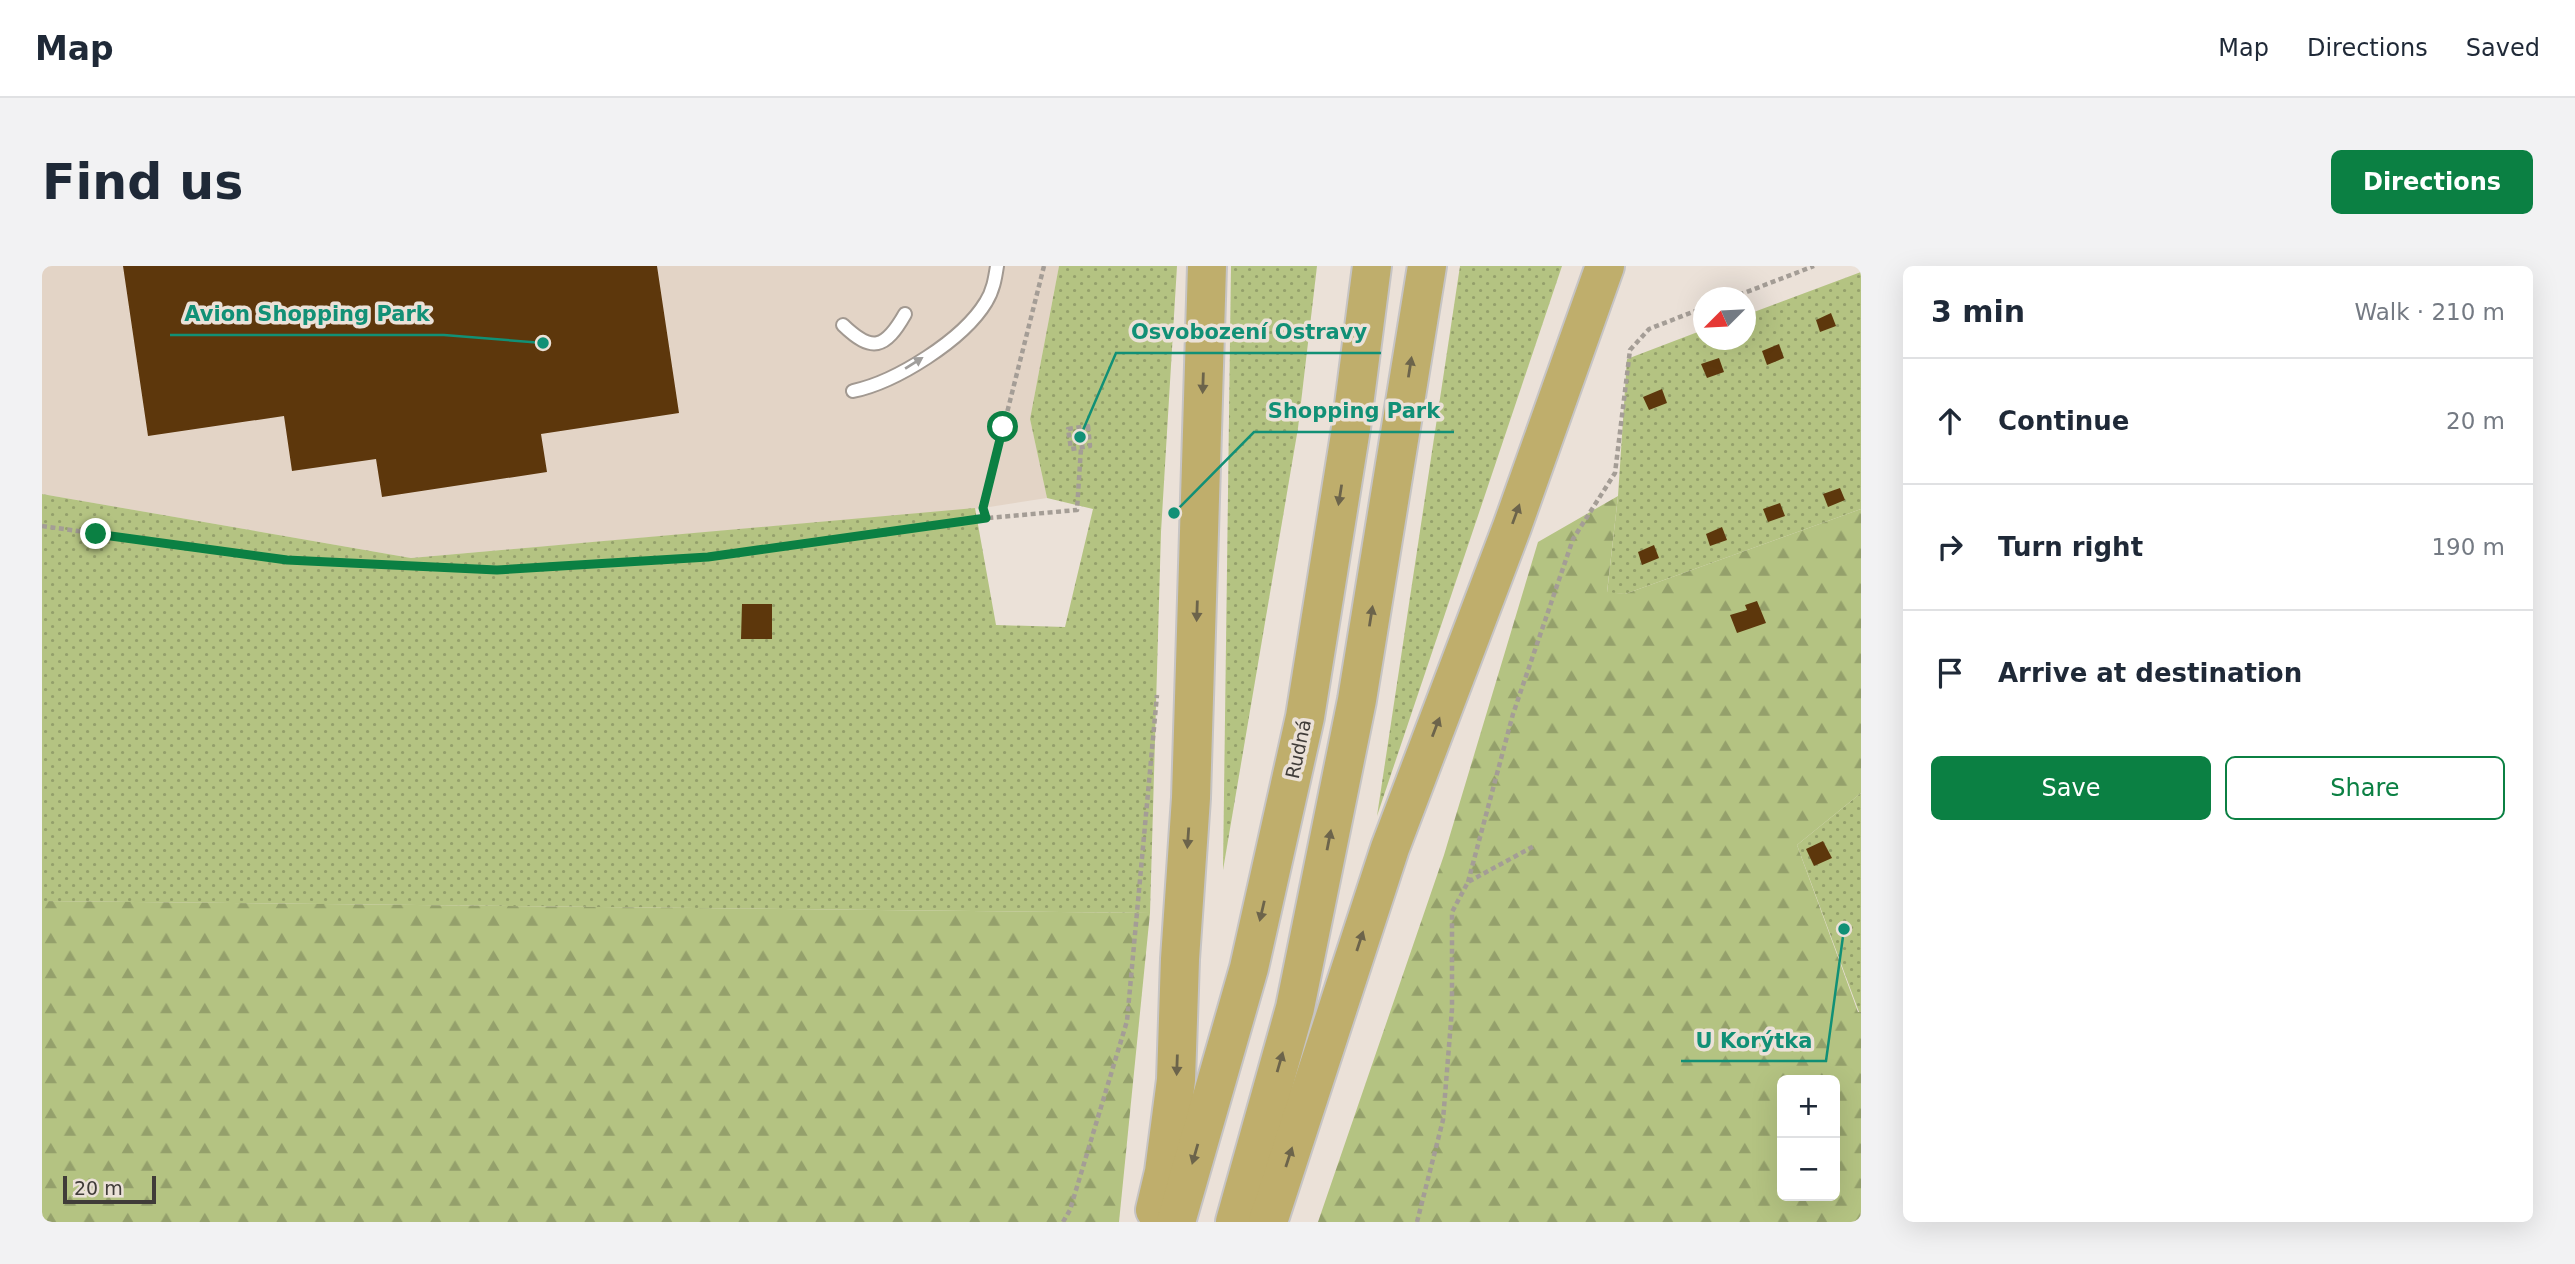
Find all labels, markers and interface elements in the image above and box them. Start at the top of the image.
text: Map [35,29,114,68]
text: Map [2218,34,2269,62]
text: Directions [2307,34,2428,62]
text: Saved [2466,34,2540,62]
button: Directions [2331,150,2533,214]
text: Find us [42,154,243,211]
north arrow [1693,287,1756,350]
callout: Avion Shopping Park [170,293,444,335]
text: 3 min [1931,294,2025,329]
text: Walk · 210 m [2354,299,2505,325]
text: Avion Shopping Park [184,302,431,326]
callout: Osvobození Ostravy [1116,311,1381,353]
text: Osvobození Ostravy [1131,320,1367,344]
one-way arrow [1405,356,1416,378]
one-way arrow [905,357,924,370]
one-way arrow [1198,372,1209,394]
callout: Shopping Park [1254,390,1454,432]
text: Shopping Park [1268,399,1441,423]
icon: ahead [1931,402,1969,440]
text: Continue [1998,406,2129,436]
text: 20 m [2446,408,2505,434]
route start [987,411,1018,442]
one-way arrow [1334,484,1345,506]
one-way arrow [1511,503,1522,524]
route end [80,518,111,549]
icon: right [1931,528,1969,566]
text: Turn right [1998,532,2143,562]
text: 190 m [2431,534,2505,560]
one-way arrow [1191,600,1202,622]
one-way arrow [1365,605,1376,627]
icon: arrive [1931,654,1969,692]
text: Arrive at destination [1998,658,2302,688]
one-way arrow [1431,716,1442,737]
street label: Rudná [1281,717,1315,781]
button: Save [1931,756,2211,820]
button: Share [2225,756,2505,820]
one-way arrow [1183,827,1194,849]
one-way arrow [1323,829,1334,851]
one-way arrow [1256,900,1267,922]
one-way arrow [1355,930,1366,951]
callout: U Korýtka [1681,1019,1826,1061]
text: U Korýtka [1696,1029,1812,1053]
one-way arrow [1275,1051,1286,1073]
one-way arrow [1171,1054,1182,1076]
map controls [1777,1075,1840,1201]
button: + [1777,1075,1840,1138]
button: − [1777,1138,1840,1201]
one-way arrow [1190,1144,1200,1165]
one-way arrow [1284,1147,1295,1168]
scale bar [63,1173,156,1205]
text: 20 m [74,1177,123,1199]

